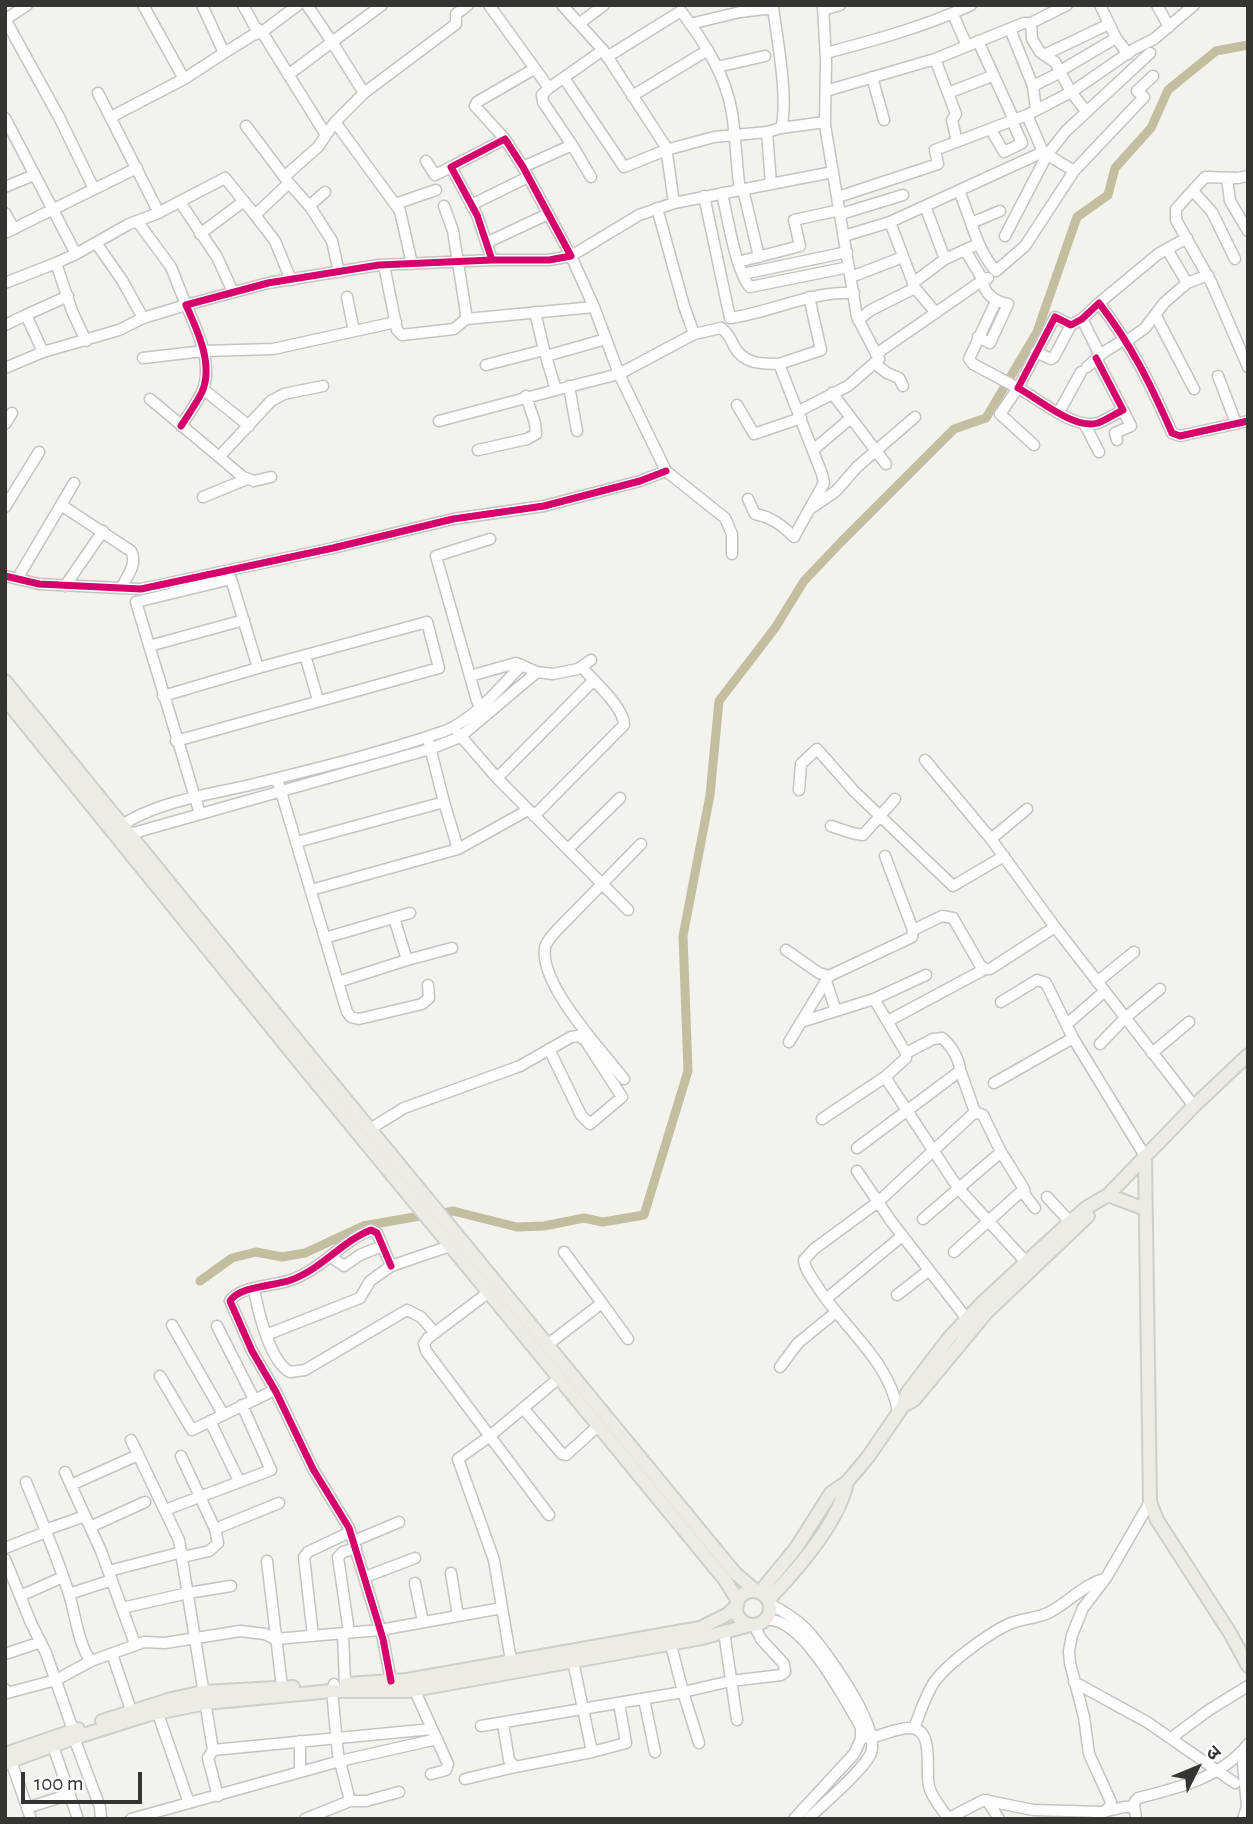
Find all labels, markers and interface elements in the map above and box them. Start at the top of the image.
north arrow [1162,1733,1232,1803]
text: उ [1202,1743,1223,1764]
scale bar [24,1758,145,1802]
text: 100 m [34,1773,84,1794]

